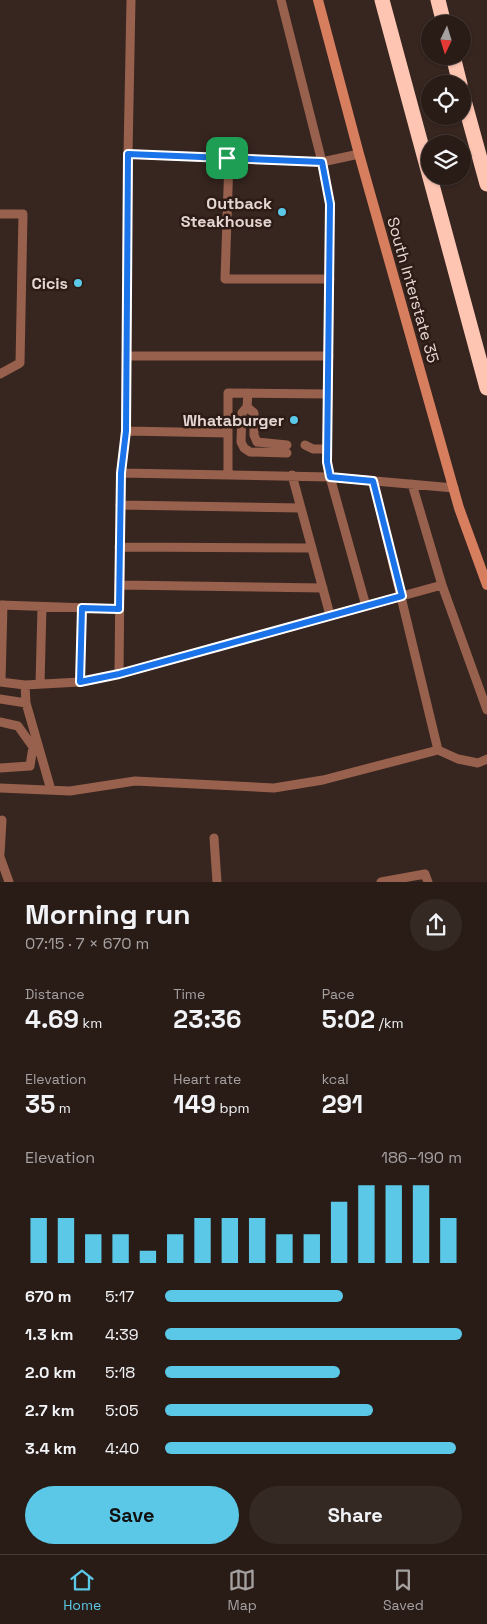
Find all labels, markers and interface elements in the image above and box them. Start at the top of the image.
north arrow [421,15,471,65]
map controls [421,15,471,185]
button: locate [421,75,471,125]
button: layers [421,135,471,185]
pin [206,137,248,179]
icon: arrive [213,144,241,172]
place label: Outback Steakhouse [181,193,272,232]
marker: Outback Steakhouse [276,206,288,218]
street label: South Interstate 35 [382,215,444,365]
place label: Cicis [31,273,68,294]
marker: Cicis [72,277,84,289]
place label: Whataburger [183,410,284,431]
marker: Whataburger [288,414,300,426]
text: Morning run [25,896,190,932]
button: share [410,899,462,951]
text: 07:15 · 7 × 670 m [25,933,149,954]
text: Distance [25,985,85,1003]
text: Time [173,985,205,1003]
text: Pace [322,985,354,1003]
text: 4.69 [25,1003,79,1035]
text: 23:36 [173,1003,241,1035]
text: 5:02 [322,1003,375,1035]
text: km [79,1014,102,1032]
text: /km [375,1014,404,1032]
text: Elevation [25,1070,86,1088]
text: Heart rate [173,1070,241,1088]
text: kcal [322,1070,349,1088]
text: 35 [25,1088,55,1120]
text: 149 [173,1088,216,1120]
text: 291 [322,1088,363,1120]
text: m [55,1099,71,1117]
text: bpm [216,1099,250,1117]
text: Elevation [25,1147,95,1168]
text: 186–190 m [381,1147,462,1168]
text: 670 m [25,1286,72,1307]
text: 5:17 [105,1286,134,1307]
text: 1.3 km [25,1324,73,1345]
text: 4:39 [105,1324,139,1345]
text: 2.0 km [25,1362,76,1383]
text: 5:18 [105,1362,135,1383]
text: 2.7 km [25,1400,74,1421]
text: 5:05 [105,1400,138,1421]
text: 3.4 km [25,1438,76,1459]
text: 4:40 [105,1438,139,1459]
button: Save [25,1486,239,1544]
button: Share [249,1486,462,1544]
tab: Home [63,1566,101,1614]
tab: Map [228,1566,257,1614]
tab: Saved [383,1566,424,1614]

